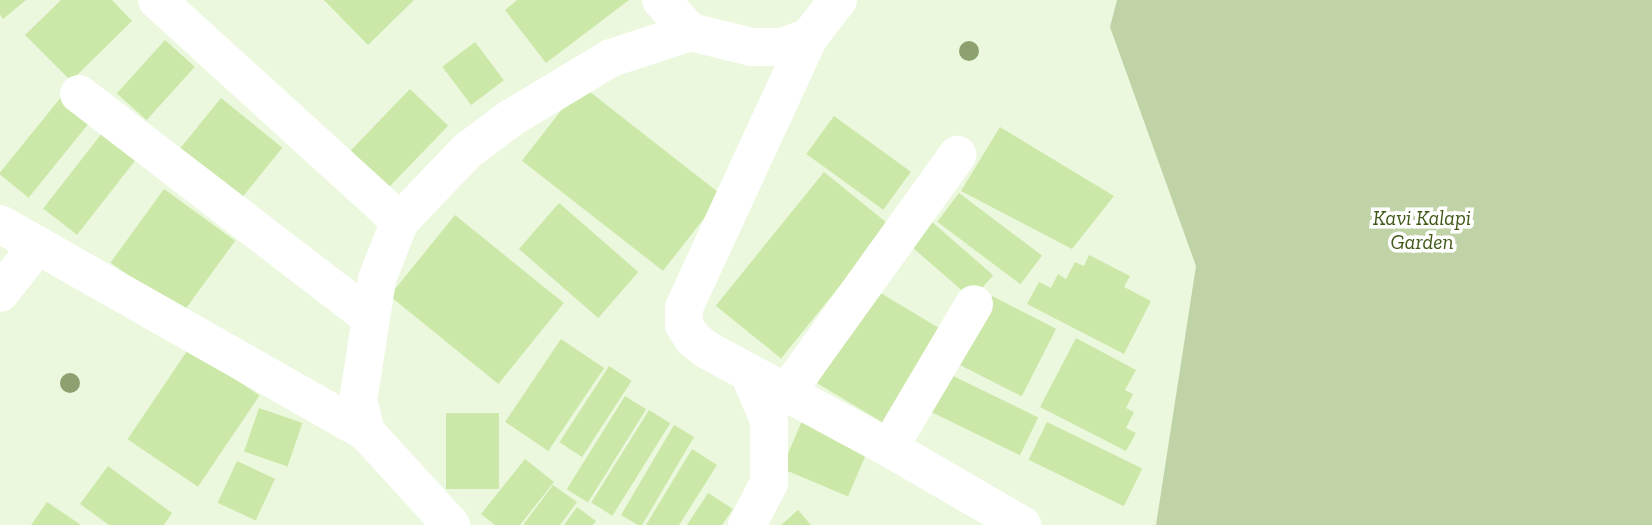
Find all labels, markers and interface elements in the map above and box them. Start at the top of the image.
park label: Kavi Kalapi Garden [1373,205,1471,255]

